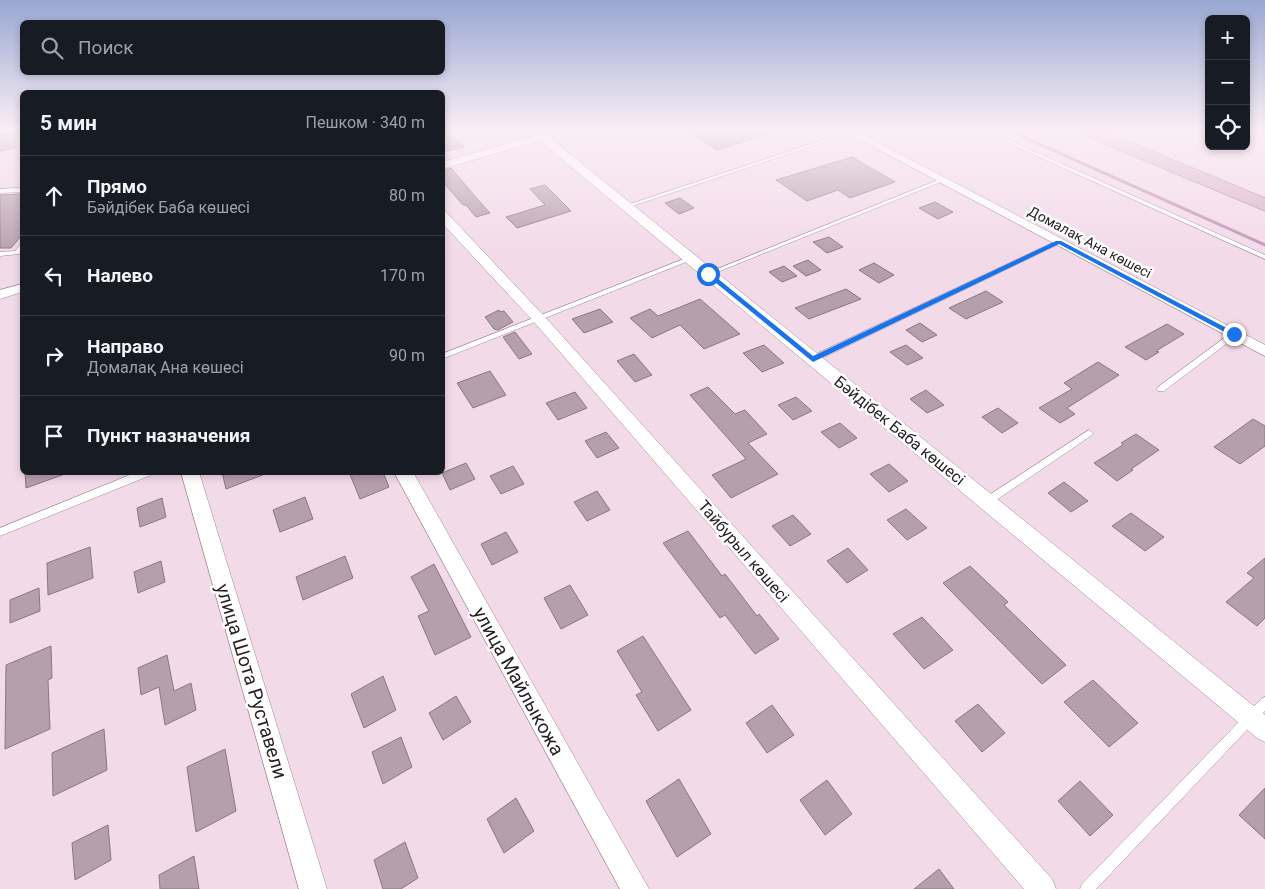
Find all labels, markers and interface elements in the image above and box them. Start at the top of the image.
map controls [1205,15,1250,150]
button: + [1205,15,1250,60]
search box [20,20,445,75]
icon: search [38,34,66,62]
text: Поиск [78,36,134,59]
button: − [1205,60,1250,105]
button: locate [1205,105,1250,150]
text: 5 мин [40,111,97,135]
text: Пешком · 340 m [306,113,425,132]
text: Прямо [87,175,147,198]
icon: ahead [40,182,68,210]
text: 80 m [389,186,425,205]
text: Бәйдібек Баба көшесі [87,198,250,217]
street label: Домалақ Ана көшесі [1026,203,1154,281]
icon: left [40,262,68,290]
route start [697,263,720,286]
text: Налево [87,264,153,287]
text: 170 m [380,266,425,285]
route end [1223,323,1246,346]
text: Направо [87,335,164,358]
icon: right [40,342,68,370]
text: 90 m [389,346,425,365]
text: Домалақ Ана көшесі [87,358,244,377]
street label: Бәйдібек Баба көшесі [830,372,969,489]
icon: arrive [40,422,68,450]
text: Пункт назначения [87,424,250,447]
street label: Тайбурыл көшесі [694,496,793,606]
street label: улица Шота Руставели [211,581,292,781]
street label: улица Майлыкожа [468,603,569,759]

